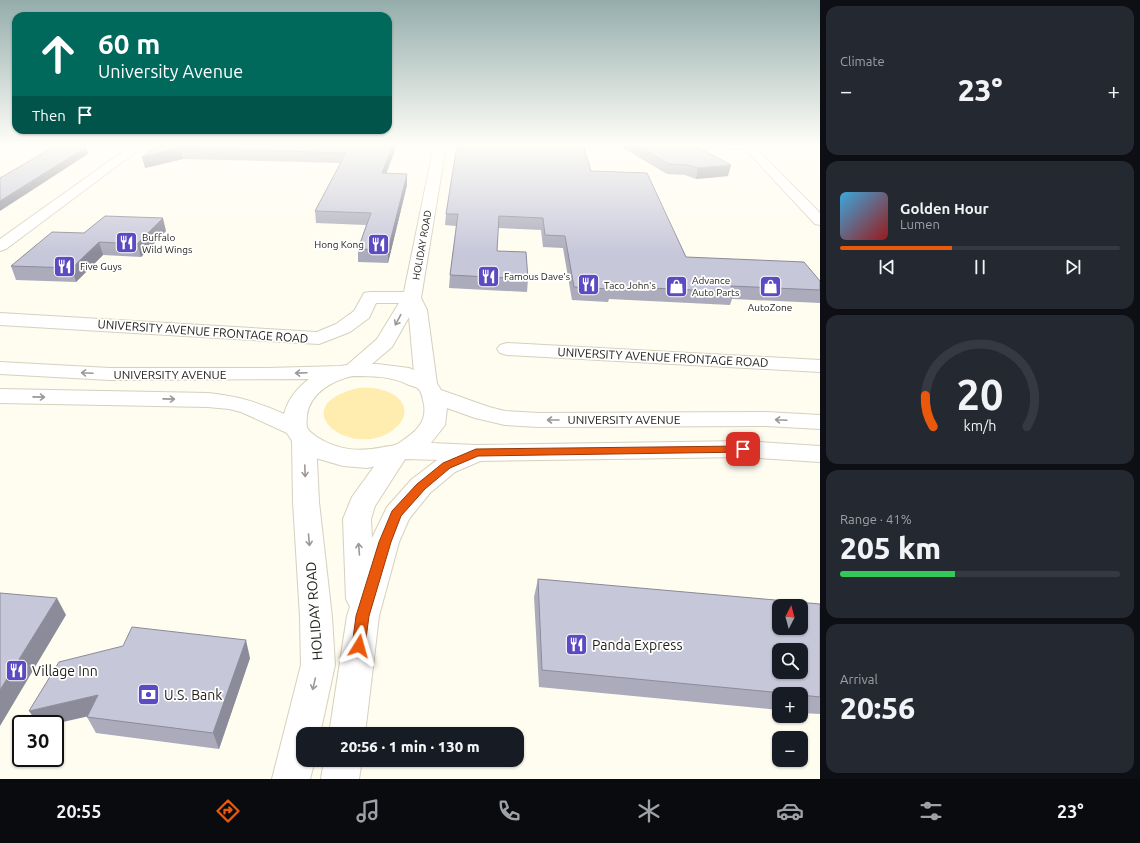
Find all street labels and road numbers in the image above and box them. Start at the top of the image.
street label: HOLIDAY ROAD [410,209,434,281]
street label: UNIVERSITY AVENUE FRONTAGE ROAD [97,317,309,345]
street label: UNIVERSITY AVENUE FRONTAGE ROAD [557,345,769,369]
street label: UNIVERSITY AVENUE [114,368,227,381]
street label: UNIVERSITY AVENUE [568,413,681,426]
street label: HOLIDAY ROAD [303,561,325,661]

